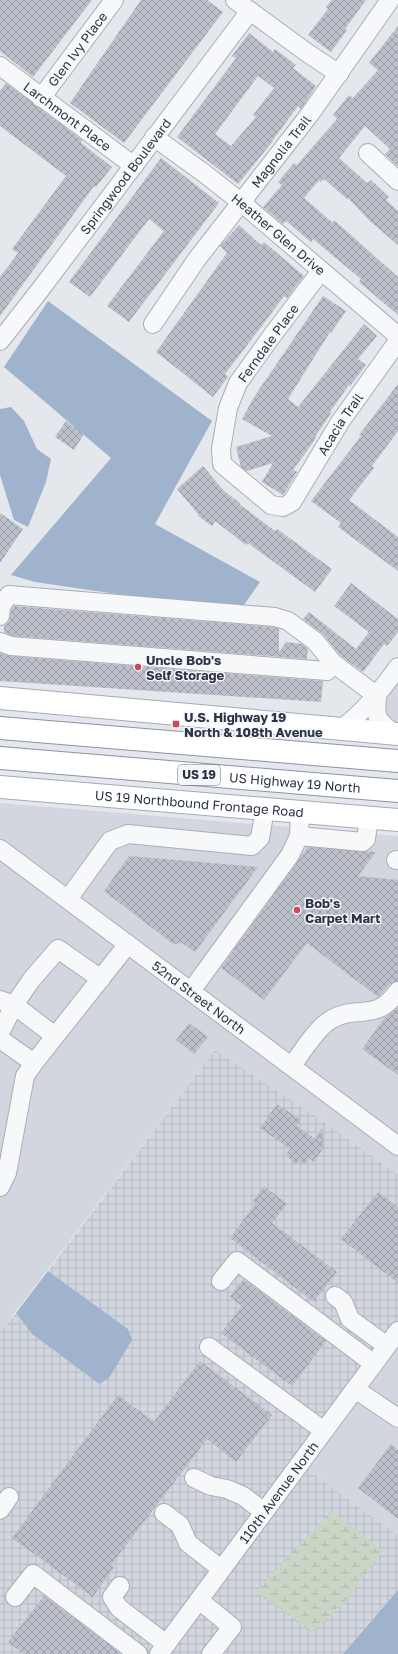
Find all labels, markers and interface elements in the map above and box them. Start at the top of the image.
street label: Glen Ivy Place [44,9,110,90]
street label: Larchmont Place [20,78,114,154]
street label: Magnolia Trail [248,112,314,191]
street label: Springwood Boulevard [77,115,174,238]
street label: Heather Glen Drive [228,190,329,278]
street label: Ferndale Place [234,301,302,385]
street label: Acacia Trail [314,390,366,458]
place label: Uncle Bob's Self Storage [146,652,225,683]
marker: Uncle Bob's Self Storage [133,662,143,672]
place label: U.S. Highway 19 North & 108th Avenue [184,709,323,740]
marker: U.S. Highway 19 North & 108th Avenue [171,719,181,729]
road number: US 19 [178,765,220,785]
street label: US Highway 19 North [229,769,361,796]
street label: US 19 Northbound Frontage Road [94,787,304,820]
place label: Bob's Carpet Mart [305,895,381,926]
marker: Bob's Carpet Mart [292,905,302,915]
street label: 52nd Street North [149,957,249,1037]
street label: 110th Avenue North [236,1438,321,1546]

